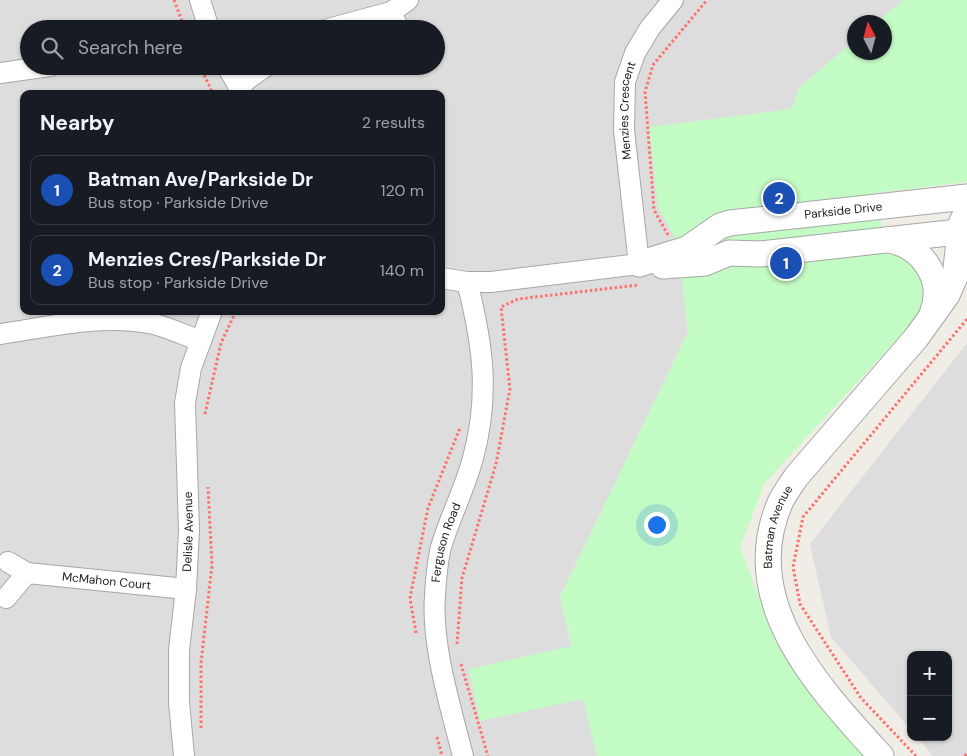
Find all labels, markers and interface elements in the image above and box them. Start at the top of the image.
north arrow [847,15,892,60]
search box [20,20,445,75]
icon: search [38,34,66,62]
text: Search here [78,35,183,60]
street label: Menzies Crescent [616,59,640,161]
text: Nearby [40,109,114,137]
text: 2 results [362,112,425,133]
text: Batman Ave/Parkside Dr [88,167,313,192]
pin: 2 [763,179,795,217]
text: 1 [54,180,60,201]
text: 120 m [380,180,424,201]
text: Bus stop · Parkside Drive [88,192,268,213]
street label: Parkside Drive [804,198,883,223]
pin: 1 [770,244,802,282]
text: Menzies Cres/Parkside Dr [88,247,326,272]
text: 2 [52,260,62,281]
text: 140 m [380,260,424,281]
text: Bus stop · Parkside Drive [88,272,268,293]
street label: Batman Avenue [760,482,797,569]
street label: Delisle Avenue [179,491,197,572]
street label: Ferguson Road [428,500,464,583]
your location [644,512,670,538]
street label: McMahon Court [61,569,152,593]
map controls [907,651,952,741]
button: + [907,651,952,696]
button: − [907,696,952,741]

